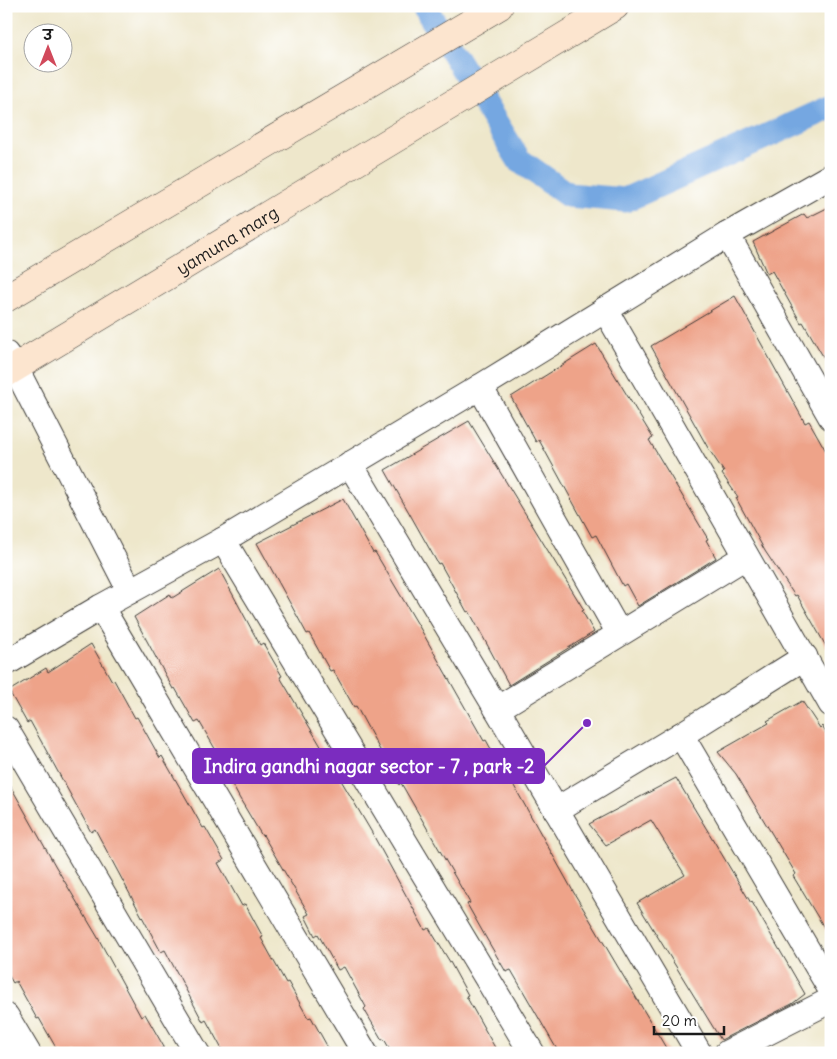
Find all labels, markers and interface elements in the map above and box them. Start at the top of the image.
north arrow [22,22,72,72]
text: उ [41,26,54,44]
street label: yamuna marg [172,200,282,279]
callout: Indira gandhi nagar sector - 7 , park -2 [193,749,544,783]
text: Indira gandhi nagar sector - 7 , park -2 [204,754,534,778]
scale bar [654,1004,724,1036]
text: 20 m [662,1011,697,1030]

